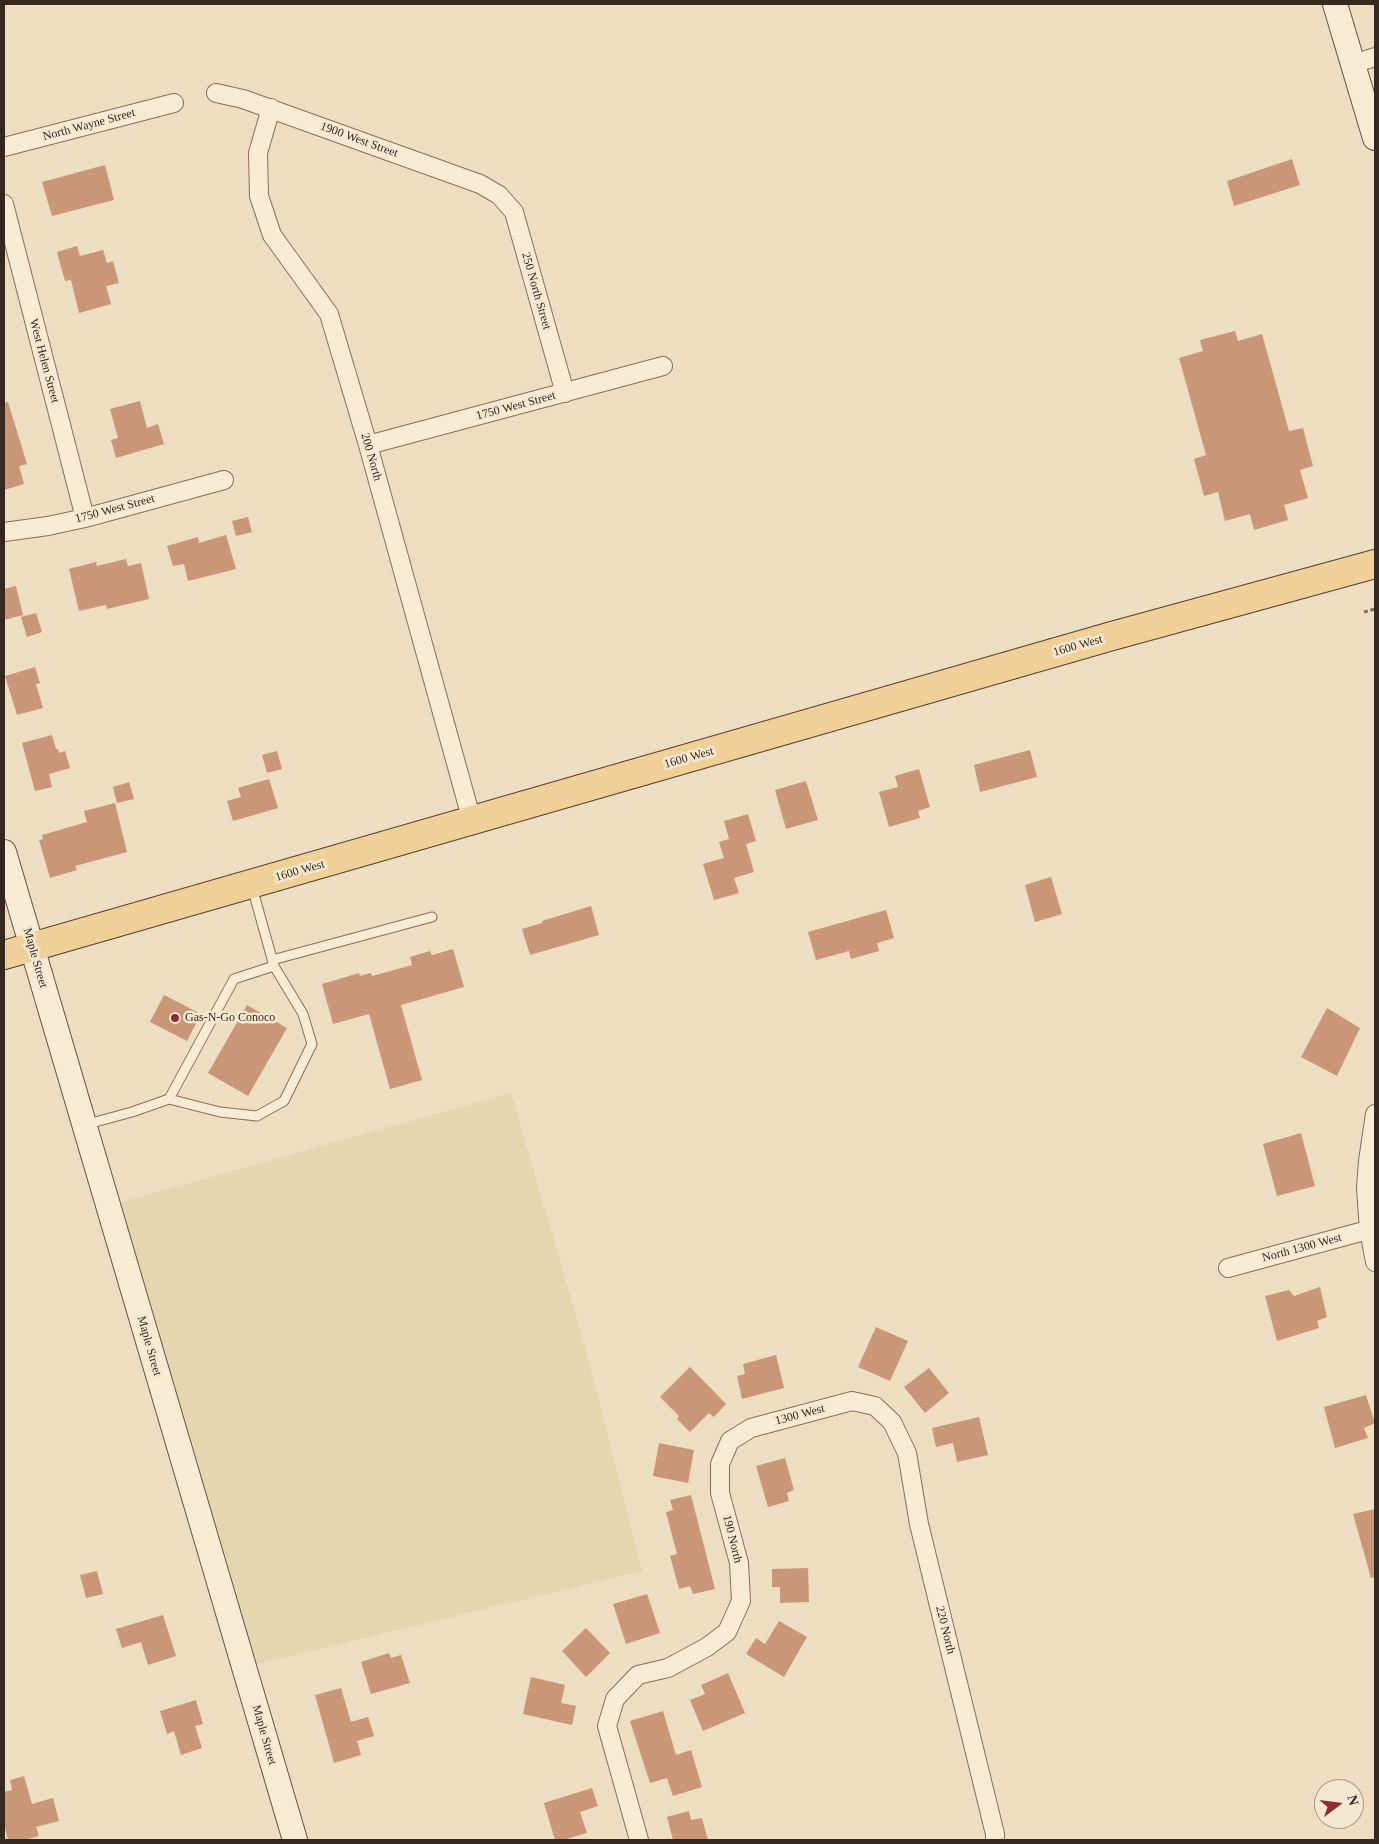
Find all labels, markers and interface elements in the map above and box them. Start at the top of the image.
street label: North Wayne Street [41,106,137,144]
street label: 1900 West Street [318,119,400,161]
street label: 250 North Street [518,251,554,331]
street label: West Helen Street [26,317,62,405]
street label: 1750 West Street [475,388,557,424]
street label: 200 North [357,431,385,483]
street label: 1750 West Street [74,491,156,527]
street label: 1600 West [1052,632,1104,660]
street label: 1600 West [663,744,715,772]
street label: 1600 West [274,857,326,885]
street label: Maple Street [20,926,50,990]
place label: Gas-N-Go Conoco [185,1011,275,1025]
marker: Gas-N-Go Conoco [169,1012,181,1024]
street label: North 1300 West [1261,1230,1343,1266]
street label: Maple Street [134,1314,164,1378]
street label: 1300 West [774,1401,826,1429]
street label: 190 North [719,1513,745,1565]
street label: 220 North [932,1604,958,1656]
street label: Maple Street [249,1703,279,1767]
north arrow [1314,1779,1364,1829]
text: N [1344,1793,1362,1807]

